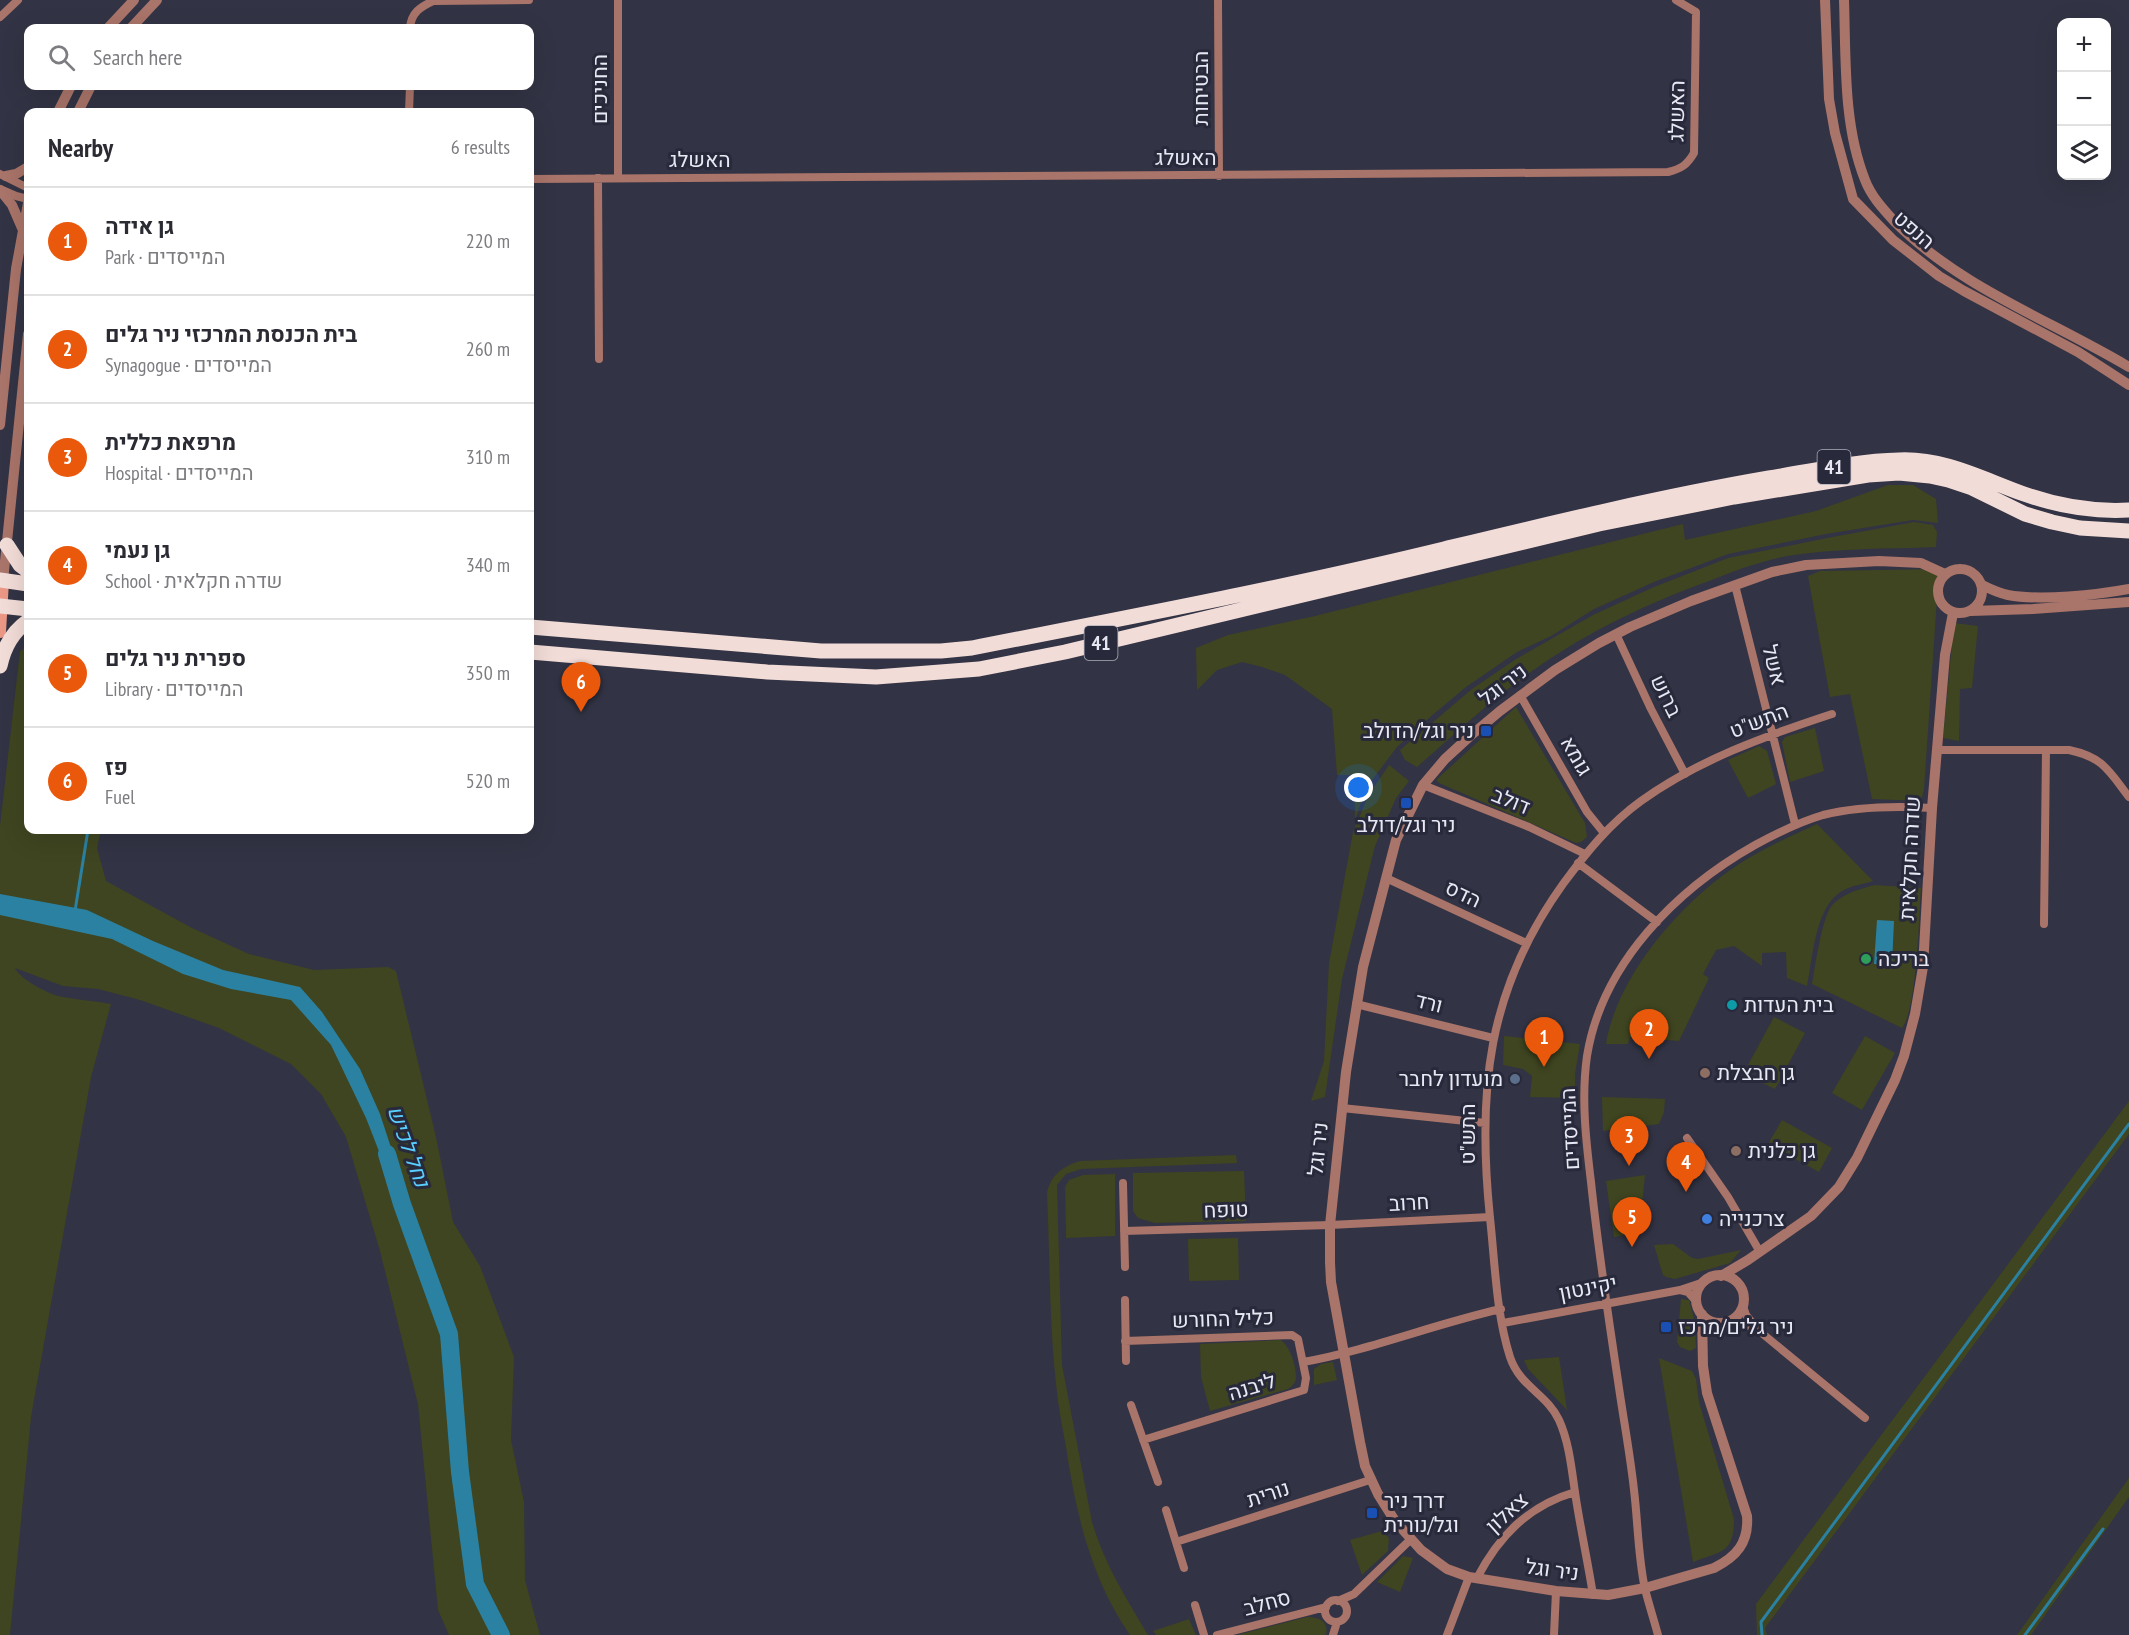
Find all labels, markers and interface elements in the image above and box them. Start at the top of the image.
map controls [2057,18,2111,180]
button: + [2057,18,2111,72]
search box [24,24,534,90]
icon: search [45,41,78,74]
text: Search here [93,43,182,71]
street label: הבטיחות [1187,51,1214,125]
street label: החניכים [586,54,613,124]
button: − [2057,72,2111,126]
street label: האשלג [1662,80,1691,142]
button: layers [2057,126,2111,180]
text: Nearby [48,131,113,164]
text: 6 results [451,134,510,160]
street label: האשלג [1155,144,1217,171]
street label: האשלג [669,146,731,173]
street label: הנפט [1888,204,1941,255]
text: גן אידה [105,212,174,240]
text: 1 [63,228,72,254]
text: 220 m [466,228,510,254]
text: Park · המייסדים [105,244,225,270]
text: בית הכנסת המרכזי ניר גלים [105,320,357,348]
text: 2 [63,336,72,362]
text: 260 m [466,336,510,362]
text: Synagogue · המייסדים [105,352,272,378]
text: מרפאת כללית [105,428,236,456]
text: 3 [63,444,72,470]
text: 310 m [466,444,510,470]
road number: 41 [1818,450,1850,484]
text: Hospital · המייסדים [105,460,253,486]
text: גן נעמי [105,536,171,564]
text: 4 [63,552,72,578]
text: 340 m [466,552,510,578]
text: School · שדרה חקלאית [105,568,282,594]
road number: 41 [1084,626,1118,660]
street label: אשל [1756,642,1793,688]
text: ספרית ניר גלים [105,644,246,672]
street label: ניר וגל [1473,658,1532,712]
text: 5 [63,660,72,686]
text: 350 m [466,660,510,686]
pin: 6 [562,662,600,712]
street label: ברוש [1645,670,1688,722]
text: Library · המייסדים [105,676,243,702]
street label: התש"ט [1725,697,1792,744]
place label: ניר וגל/הדולב [1363,717,1474,744]
marker: ניר וגל/הדולב [1479,724,1493,738]
street label: גומא [1554,731,1598,780]
text: פז [105,753,128,781]
text: 6 [63,768,72,794]
text: 520 m [466,768,510,794]
your location [1344,773,1373,802]
street label: דולב [1488,781,1534,820]
text: Fuel [105,784,135,810]
street label: שדרה חקלאית [1893,795,1926,921]
marker: ניר וגל/דולב [1399,796,1413,810]
place label: ניר וגל/דולב [1357,811,1455,838]
street label: הדס [1441,874,1486,914]
place label: בריכה [1878,945,1929,972]
marker: בריכה [1859,952,1873,966]
street label: ורד [1413,986,1446,1019]
place label: בית העדות [1744,991,1834,1018]
marker: בית העדות [1725,998,1739,1012]
pin: 2 [1630,1010,1668,1059]
pin: 1 [1524,1018,1564,1067]
place label: גן חבצלת [1717,1059,1795,1086]
place label: מועדון לחבר [1399,1065,1503,1092]
marker: גן חבצלת [1698,1066,1712,1080]
marker: מועדון לחבר [1508,1072,1522,1086]
street label: המייסדים [1554,1087,1585,1171]
water label: נחל לכיש [381,1101,437,1192]
street label: התש"ט [1454,1103,1481,1165]
pin: 3 [1610,1116,1648,1166]
street label: ניר וגל [1301,1121,1334,1177]
place label: גן כלנית [1748,1137,1816,1164]
pin: 4 [1666,1142,1706,1192]
marker: גן כלנית [1729,1144,1743,1158]
street label: חרוב [1388,1188,1430,1217]
street label: טופח [1203,1195,1249,1224]
pin: 5 [1612,1198,1652,1247]
place label: צרכנייה [1719,1205,1785,1232]
marker: צרכנייה [1700,1212,1714,1226]
street label: יקינטון [1557,1269,1619,1306]
street label: כליל החורש [1172,1303,1274,1334]
place label: ניר גלים/מרכז [1678,1313,1794,1340]
marker: ניר גלים/מרכז [1659,1320,1673,1334]
street label: ליבנה [1225,1367,1279,1406]
street label: נורית [1243,1474,1293,1513]
place label: דרך ניר וגל/נורית [1384,1487,1459,1538]
street label: צאלון [1480,1487,1534,1539]
marker: דרך ניר וגל/נורית [1365,1506,1379,1520]
street label: ניר וגל [1524,1552,1581,1587]
street label: סחלב [1240,1583,1294,1622]

